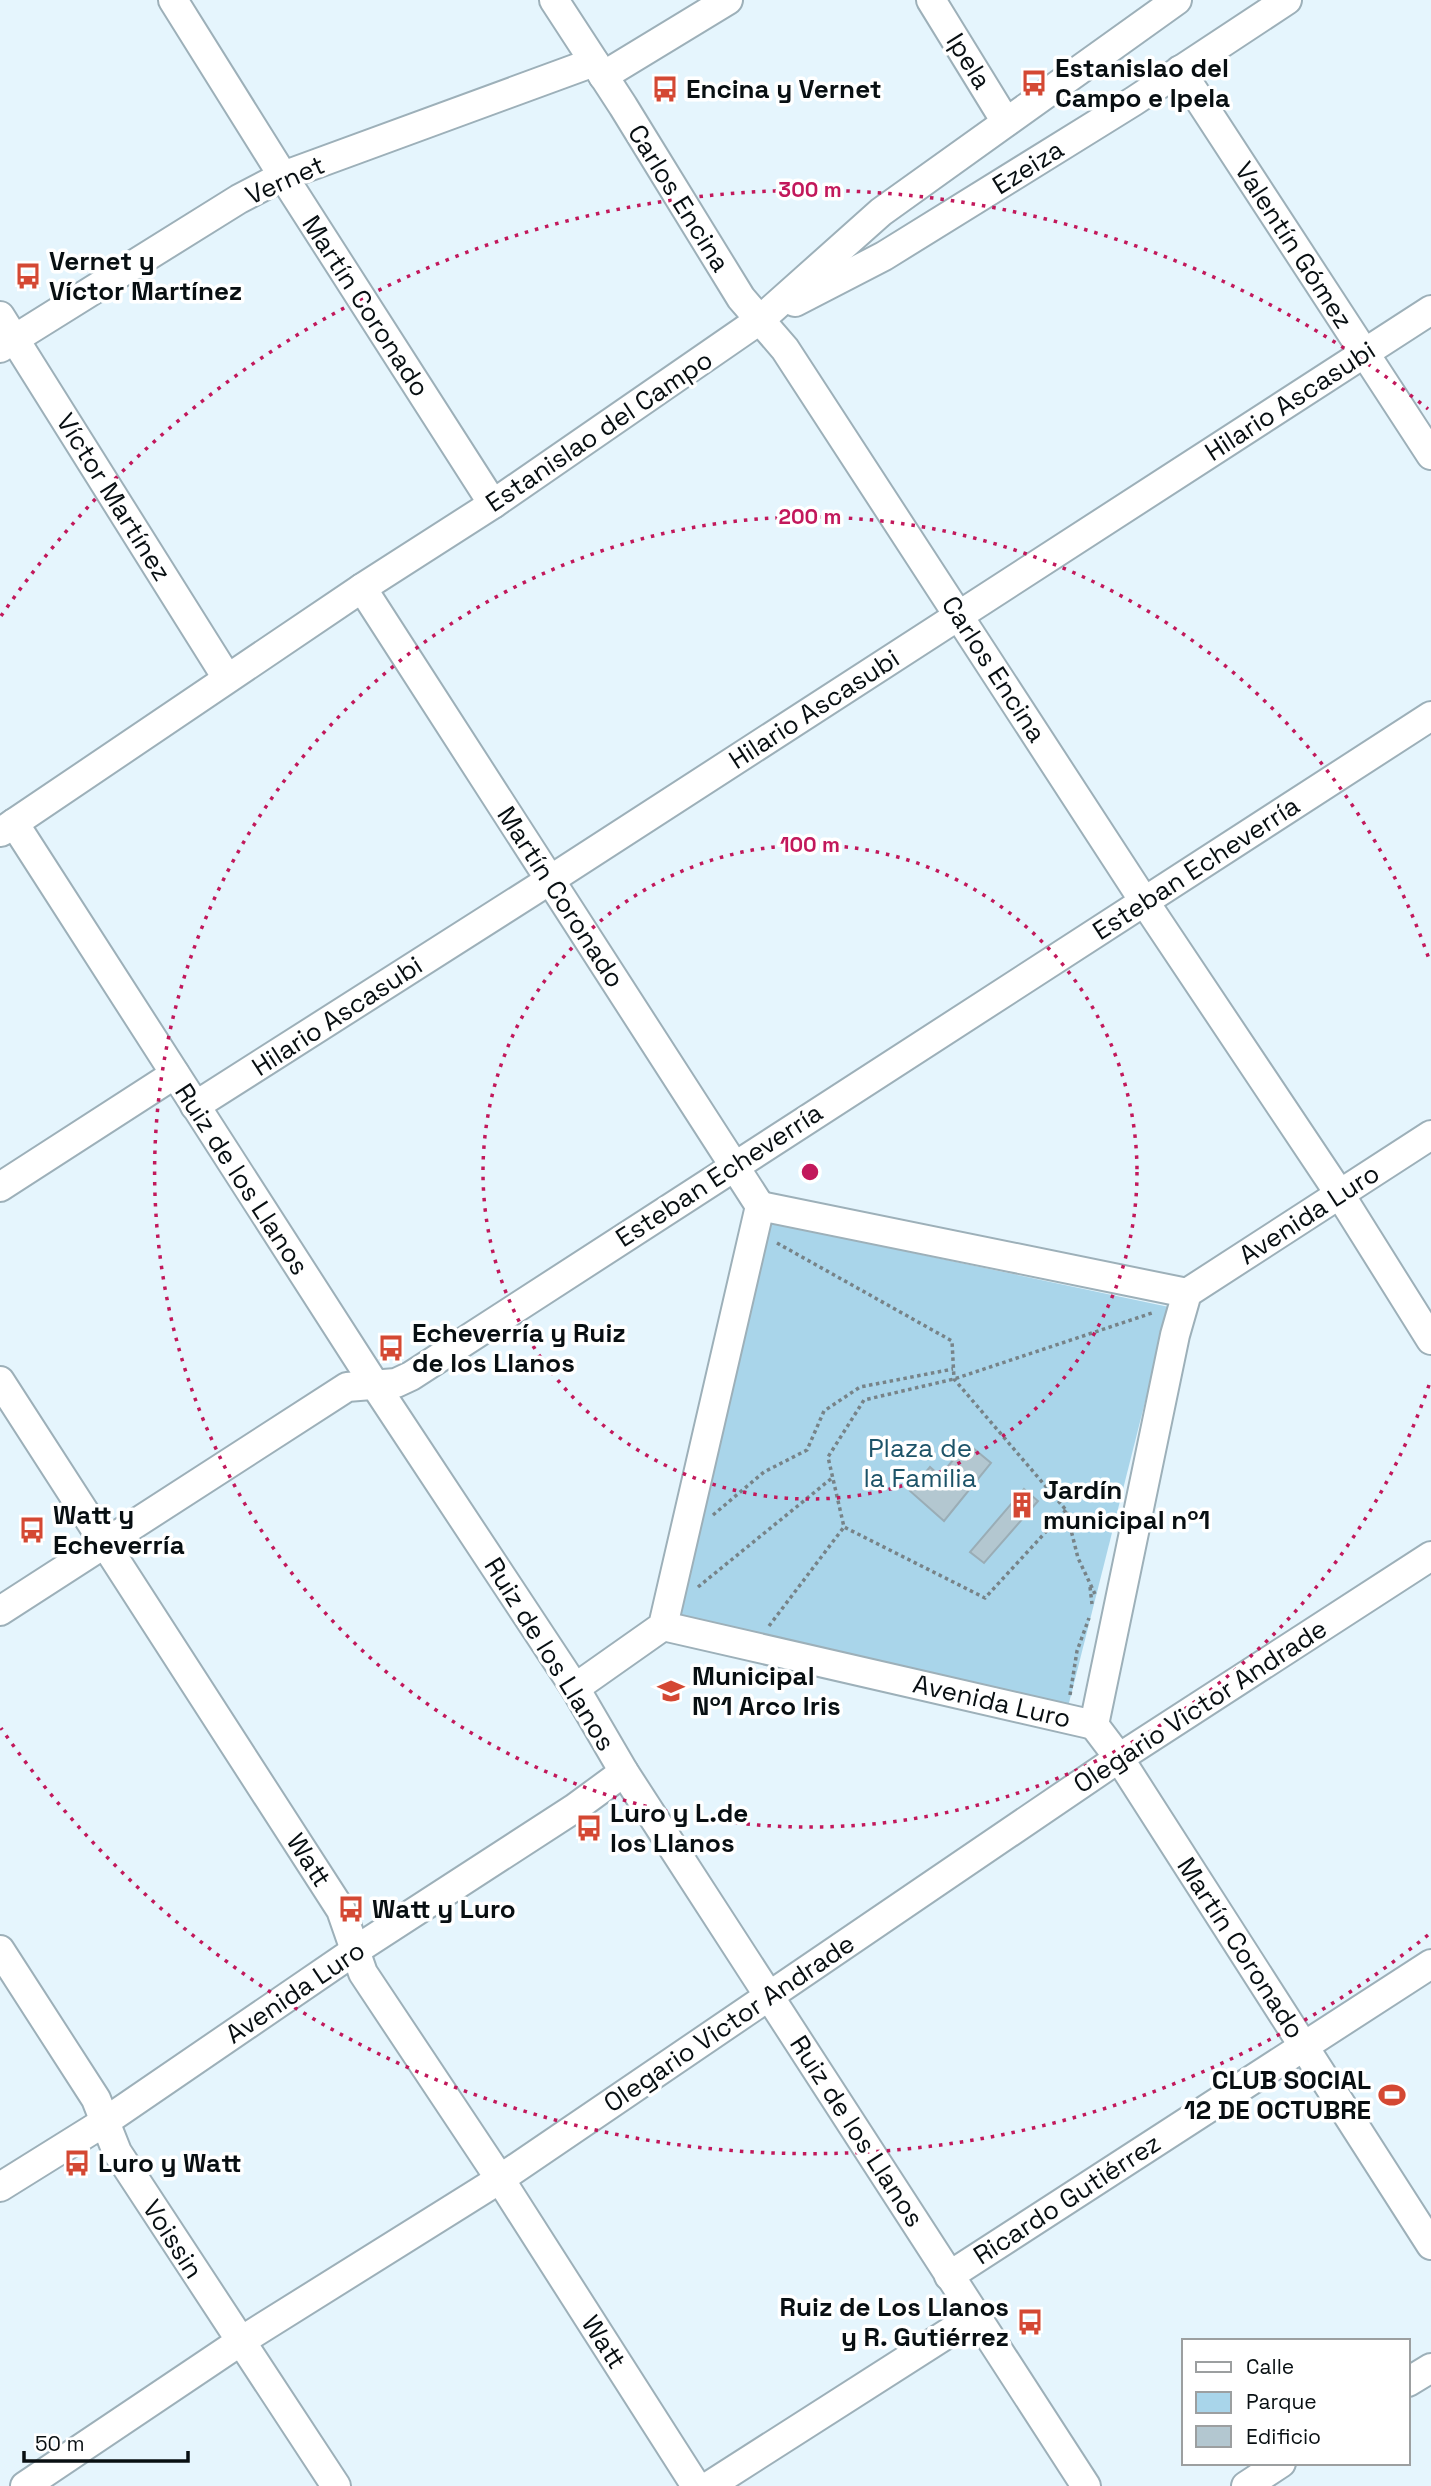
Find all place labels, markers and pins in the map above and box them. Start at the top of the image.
place label: Estanislao del Campo e Ipela [1055,51,1230,115]
bus stop icon: Estanislao del Campo e Ipela [1019,68,1049,98]
place label: Encina y Vernet [686,72,882,106]
bus stop icon: Encina y Vernet [650,74,680,104]
place label: Vernet y Víctor Martínez [49,244,242,308]
bus stop icon: Vernet y Víctor Martínez [13,261,43,291]
centre of rings [798,1160,822,1184]
place label: Echeverría y Ruiz de los Llanos [412,1316,626,1380]
bus stop icon: Echeverría y Ruiz de los Llanos [376,1333,406,1363]
place label: Jardín municipal nº1 [1043,1473,1210,1537]
building icon: Jardín municipal nº1 [1007,1490,1037,1520]
place label: Watt y Echeverría [53,1498,185,1562]
bus stop icon: Watt y Echeverría [17,1515,47,1545]
place label: Municipal Nº1 Arco Iris [692,1659,841,1723]
school or university icon: Municipal Nº1 Arco Iris [656,1676,686,1706]
place label: Luro y L.de los Llanos [610,1796,748,1860]
bus stop icon: Luro y L.de los Llanos [574,1813,604,1843]
place label: Watt y Luro [372,1892,516,1926]
bus stop icon: Watt y Luro [336,1894,366,1924]
place label: CLUB SOCIAL 12 DE OCTUBRE [1184,2063,1371,2127]
sports icon: CLUB SOCIAL 12 DE OCTUBRE [1377,2080,1407,2110]
place label: Luro y Watt [98,2146,241,2180]
bus stop icon: Luro y Watt [62,2148,92,2178]
place label: Ruiz de Los Llanos y R. Gutiérrez [780,2290,1009,2354]
bus stop icon: Ruiz de Los Llanos y R. Gutiérrez [1015,2307,1045,2337]

